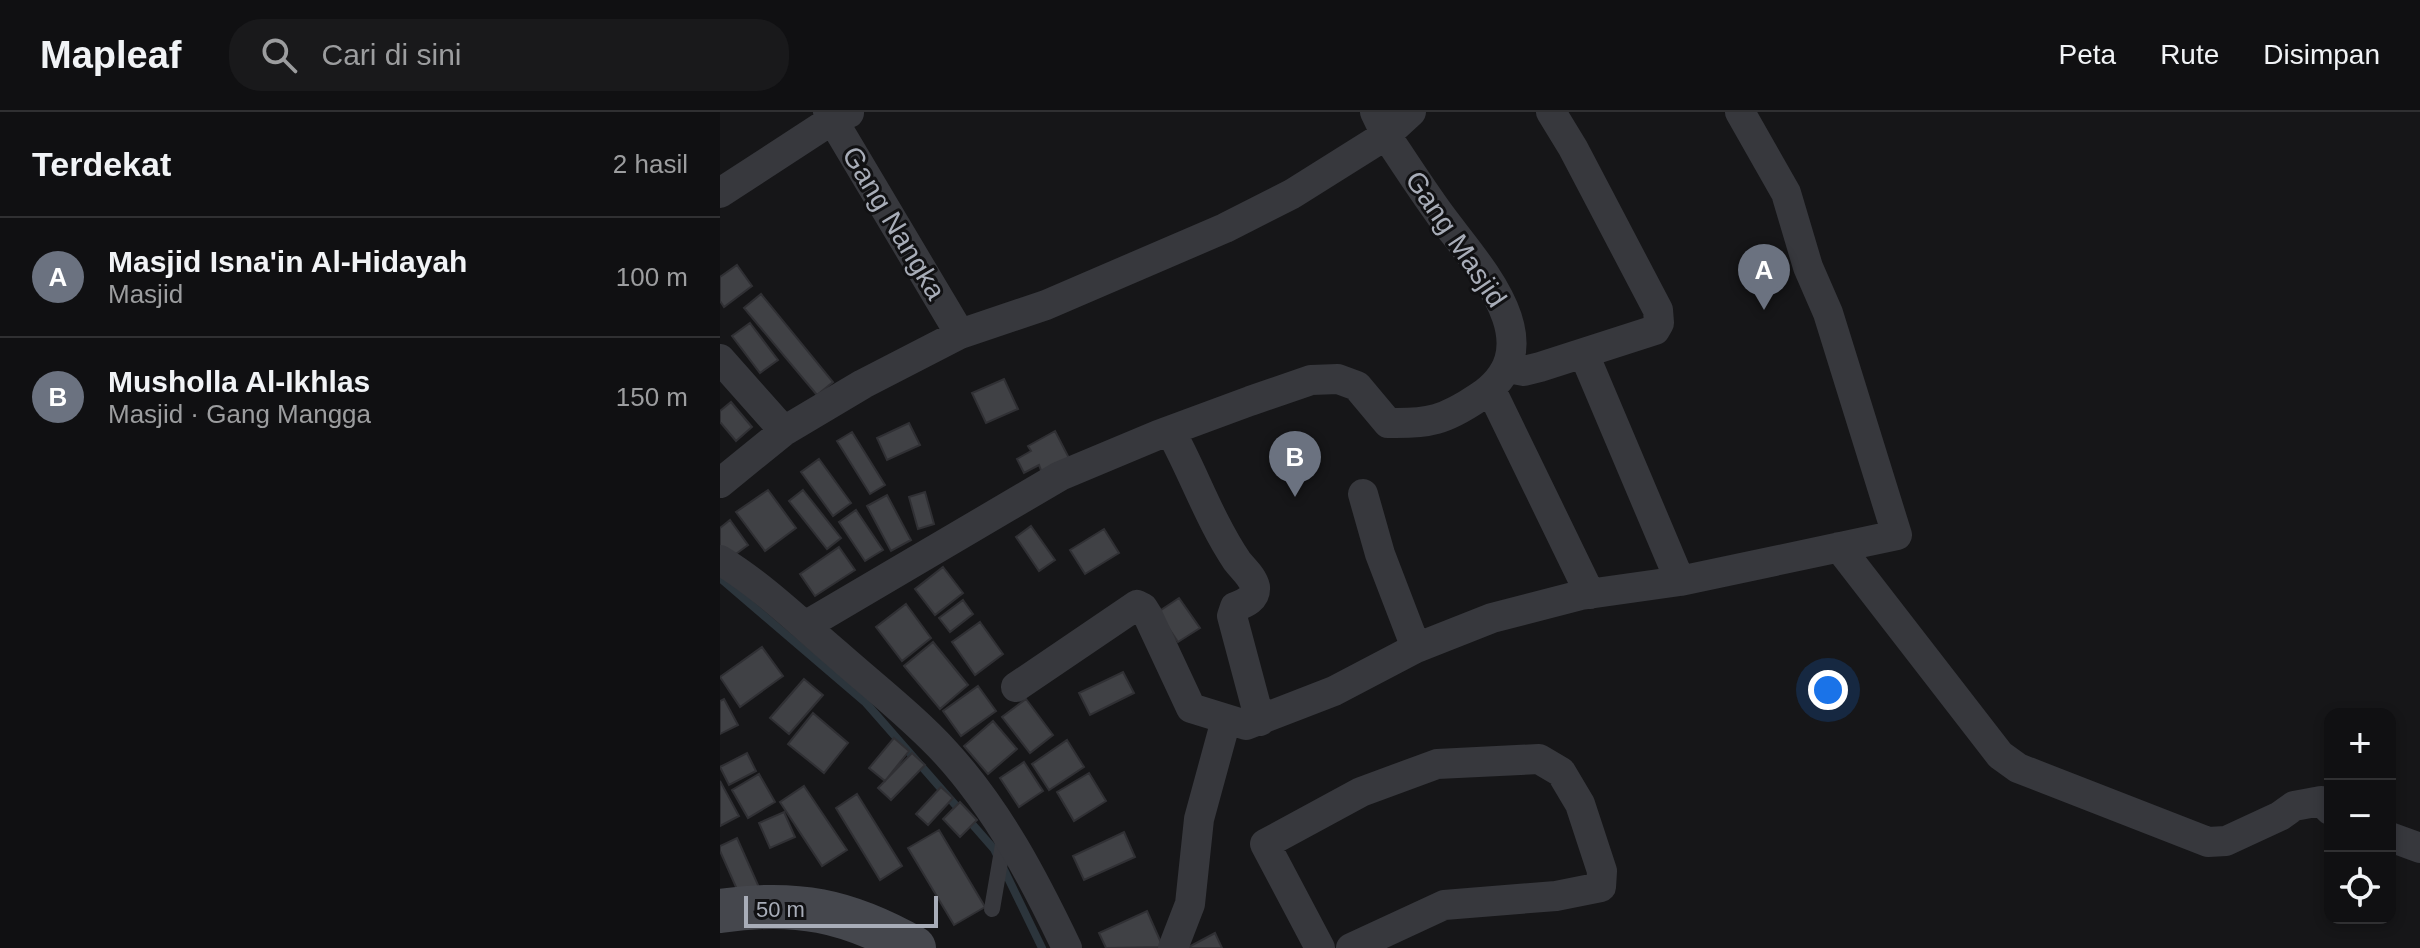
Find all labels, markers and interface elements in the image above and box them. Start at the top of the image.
search box [229,19,789,91]
icon: search [257,33,301,77]
text: Mapleaf [40,34,181,76]
text: Cari di sini [321,38,462,71]
text: Peta [2059,39,2116,70]
text: Rute [2160,39,2219,70]
text: Disimpan [2263,39,2380,70]
street label: Gang Nangka [836,141,952,305]
text: Terdekat [32,145,171,183]
text: 2 hasil [613,149,688,179]
street label: Gang Masjid [1399,165,1513,313]
pin: A [1738,244,1790,310]
text: Masjid Isna'in Al-Hidayah [108,245,467,278]
text: A [49,262,67,292]
text: 100 m [616,262,688,292]
text: Masjid [108,279,183,309]
text: Musholla Al-Ikhlas [108,365,370,398]
text: B [49,382,67,412]
text: 150 m [616,382,688,412]
text: Masjid · Gang Mangga [108,399,371,429]
pin: B [1269,431,1321,497]
your location [1808,670,1848,710]
map controls [2324,708,2396,924]
button: + [2324,708,2396,780]
button: − [2324,780,2396,852]
button: locate [2324,852,2396,924]
scale bar [744,892,938,928]
text: 50 m [756,897,805,922]

